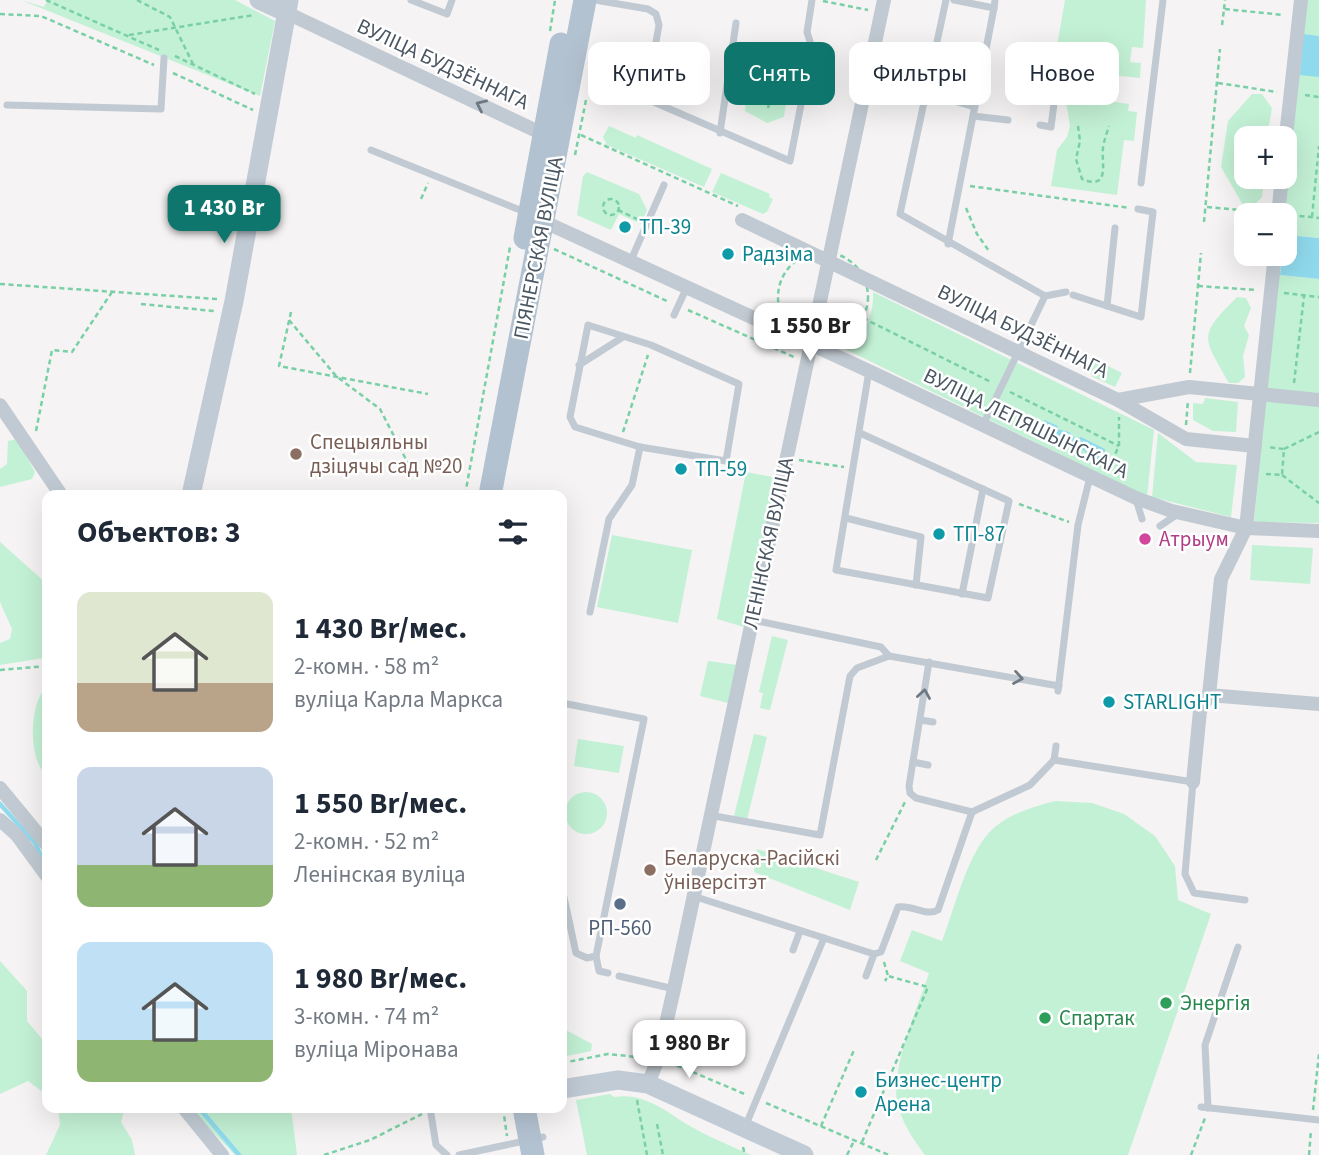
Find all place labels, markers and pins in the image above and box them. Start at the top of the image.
pin: 1 430 Br [152,186,296,245]
place label: ТП-39 [639,212,691,242]
marker: ТП-39 [617,219,633,235]
place label: Радзіма [742,239,813,269]
marker: Радзіма [720,246,736,262]
pin: 1 550 Br [738,304,882,363]
place label: Спецыяльны дзіцячы сад №20 [310,427,463,481]
marker: Спецыяльны дзіцячы сад №20 [288,446,304,462]
place label: ТП-59 [695,454,747,484]
marker: ТП-59 [673,461,689,477]
place label: ТП-87 [953,519,1005,549]
place label: Атрыум [1159,524,1229,554]
marker: ТП-87 [931,526,947,542]
marker: Атрыум [1137,531,1153,547]
place label: STARLIGHT [1123,687,1221,717]
marker: STARLIGHT [1101,694,1117,710]
place label: Беларуска-Расійскі ўніверсітэт [664,843,840,897]
marker: Беларуска-Расійскі ўніверсітэт [642,862,658,878]
marker: РП-560 [612,896,628,912]
place label: РП-560 [588,913,652,943]
place label: Энергія [1180,988,1250,1018]
marker: Энергія [1158,995,1174,1011]
place label: Спартак [1059,1003,1135,1033]
marker: Спартак [1037,1010,1053,1026]
pin: 1 980 Br [617,1020,761,1080]
place label: Бизнес-центр Арена [875,1065,1002,1119]
marker: Бизнес-центр Арена [853,1084,869,1100]

